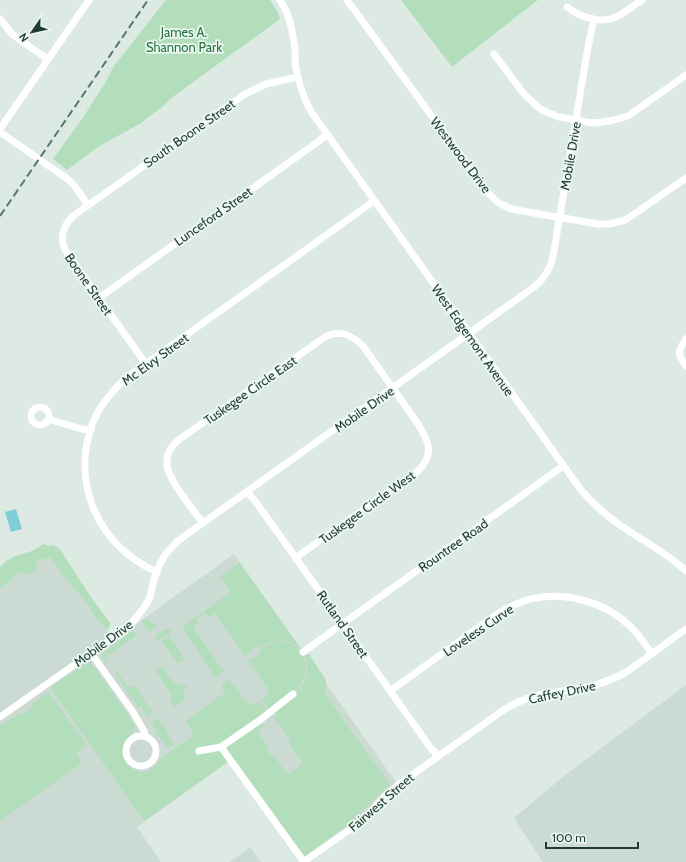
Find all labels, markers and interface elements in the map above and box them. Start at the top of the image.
north arrow [12,12,52,52]
park label: James A. Shannon Park [146,24,222,55]
text: N [16,30,32,45]
street label: South Boone Street [140,95,238,171]
street label: Westwood Drive [427,114,495,196]
street label: Mobile Drive [556,120,584,191]
street label: Lunceford Street [171,183,256,249]
street label: Boone Street [62,250,117,319]
street label: West Edgemont Avenue [428,281,518,399]
street label: Mc Elvy Street [118,329,192,389]
street label: Tuskegee Circle East [200,352,300,428]
street label: Mobile Drive [331,382,397,435]
street label: Tuskegee Circle West [316,466,419,547]
street label: Rountree Road [415,515,491,575]
street label: Rutland Street [314,587,373,661]
street label: Loveless Curve [440,600,516,659]
street label: Mobile Drive [70,616,136,670]
street label: Caffey Drive [527,677,597,707]
street label: Fairwest Street [345,769,417,835]
scale bar [546,824,638,850]
text: 100 m [552,830,586,845]

